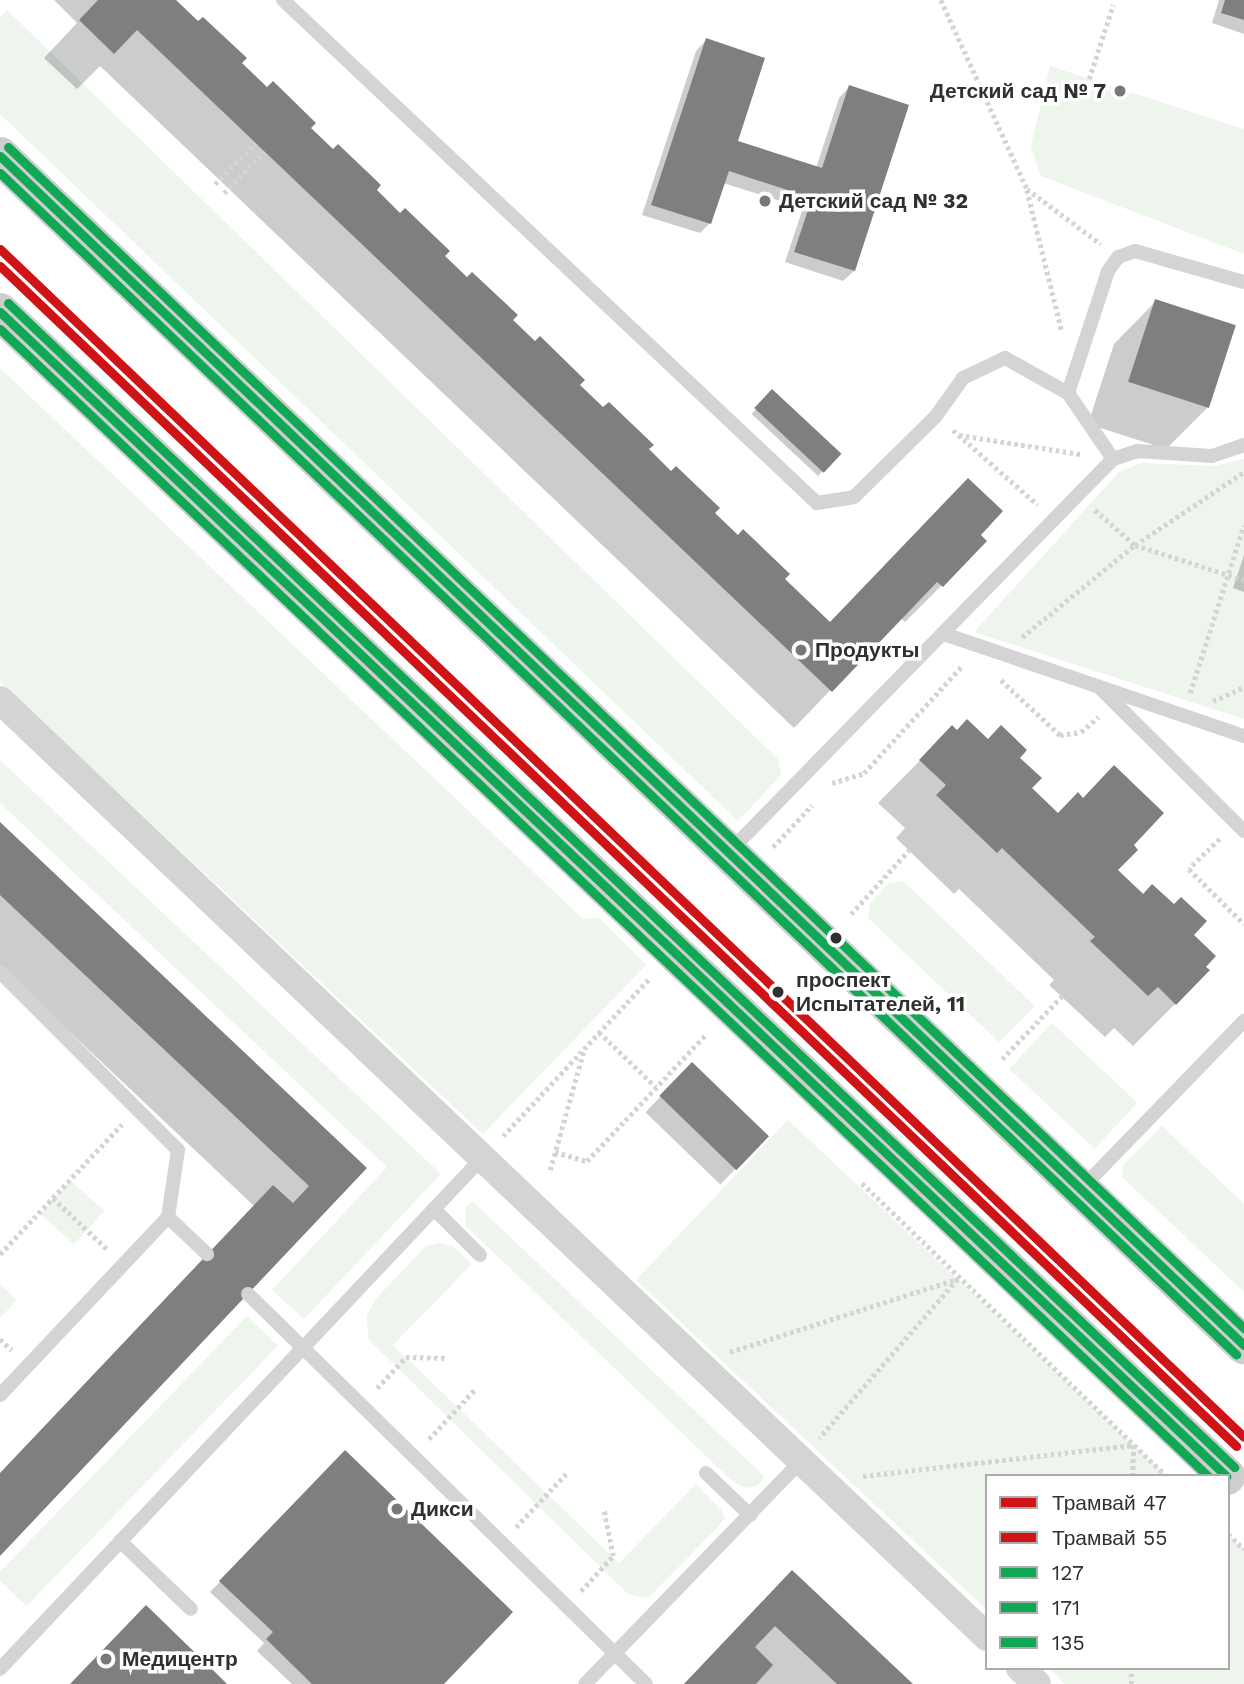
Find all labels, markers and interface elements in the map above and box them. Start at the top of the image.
place label: Детский сад № 7 [929,78,1106,104]
marker: Детский сад № 7 [1112,83,1128,99]
place label: Детский сад № 32 [779,188,968,214]
marker: Детский сад № 32 [757,193,773,209]
place label: Продукты [815,637,919,663]
marker: Продукты [793,642,809,658]
unlabelled marker [829,931,843,945]
place label: проспект Испытателей, 11 [796,967,965,1017]
marker: проспект Испытателей, 11 [767,981,789,1003]
legend [985,1474,1230,1670]
text: Трамвай 47 [1052,1490,1167,1515]
place label: Дикси [411,1496,474,1522]
marker: Дикси [389,1501,405,1517]
text: Трамвай 55 [1052,1525,1167,1550]
text: 127 [1052,1560,1084,1585]
text: 171 [1052,1595,1080,1620]
text: 135 [1052,1630,1085,1655]
place label: Медицентр [122,1646,238,1672]
marker: Медицентр [96,1649,116,1669]

